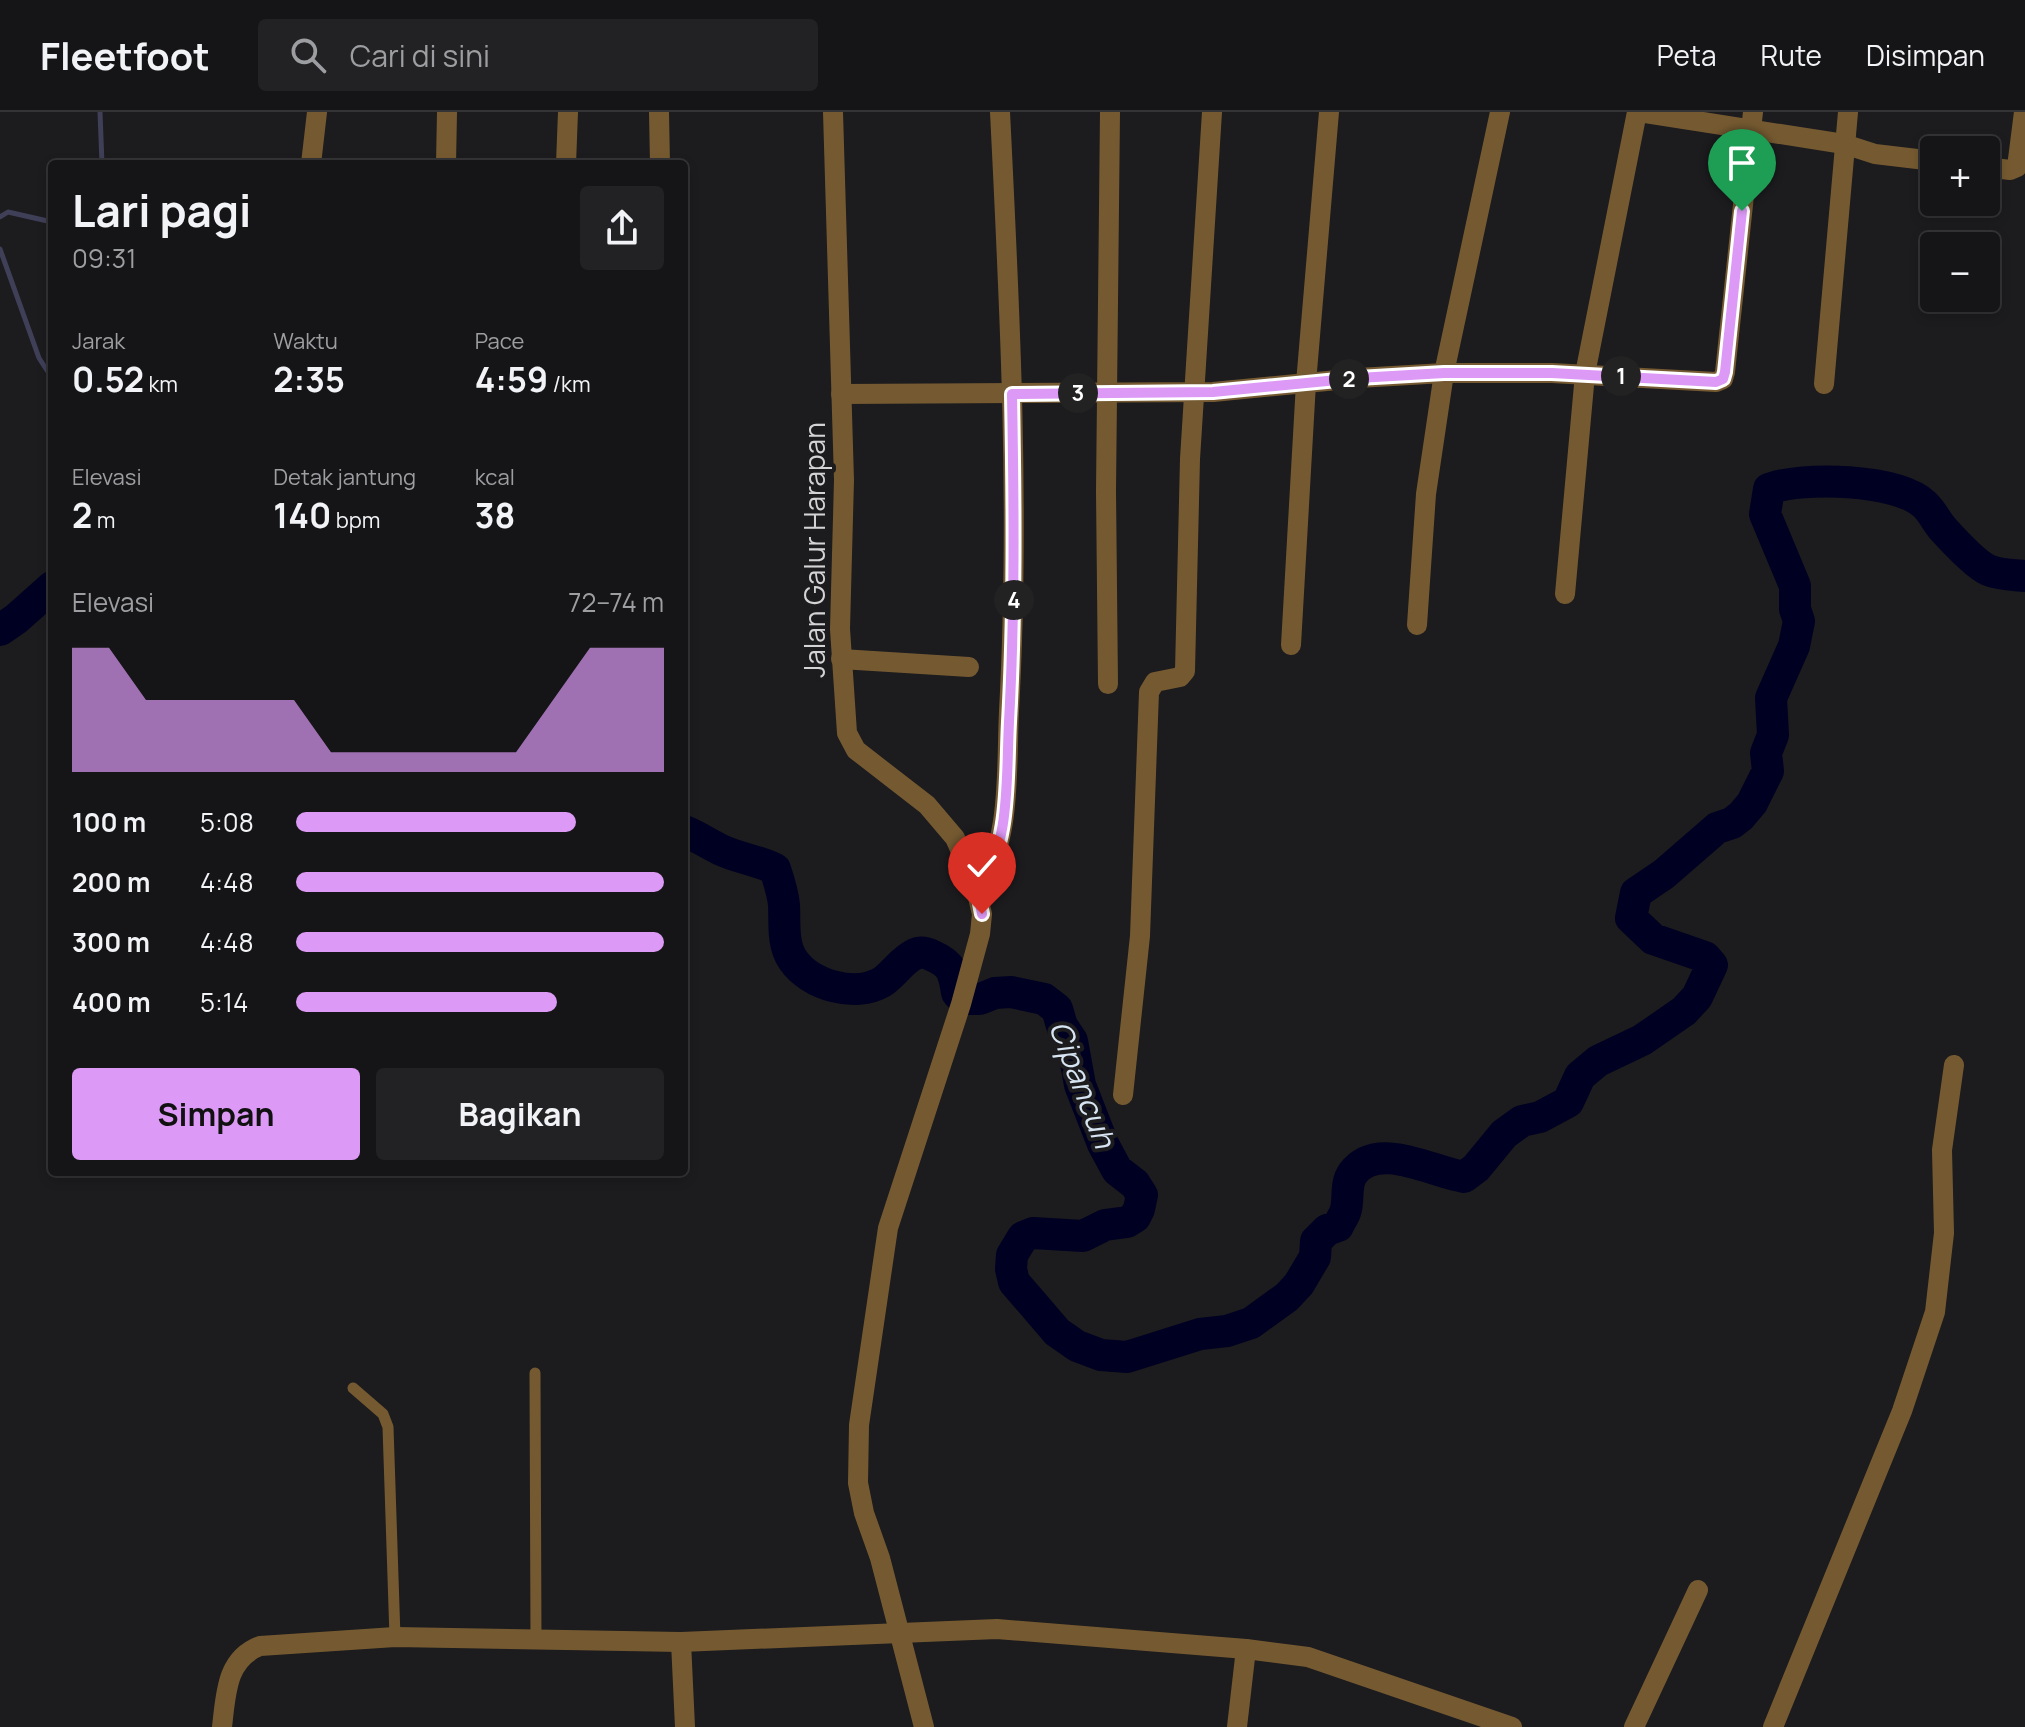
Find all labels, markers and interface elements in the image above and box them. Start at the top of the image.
search box [258,19,818,91]
text: Fleetfoot [40,29,210,81]
icon: search [286,33,330,77]
text: Cari di sini [350,35,490,76]
text: Peta [1657,36,1717,74]
text: Rute [1761,36,1822,74]
text: Disimpan [1866,36,1985,74]
pin [1708,129,1776,211]
map controls [1920,136,2000,312]
button: + [1920,136,2000,216]
icon: arrive [1720,141,1764,185]
text: Lari pagi [72,180,251,240]
button: share [580,186,664,270]
button: − [1920,232,2000,312]
text: 09:31 [72,240,136,276]
text: Jarak [72,326,125,356]
text: Waktu [273,326,338,356]
text: Pace [475,326,524,356]
text: 0.52 [72,356,144,402]
text: 2:35 [273,356,345,402]
text: 4:59 [475,356,548,402]
pin: 1 [1601,356,1641,396]
pin: 2 [1329,359,1369,399]
text: 1 [1616,361,1626,391]
text: 2 [1342,364,1356,394]
text: km [144,369,178,399]
text: /km [548,369,591,399]
pin: 3 [1058,373,1098,413]
text: 3 [1072,378,1084,408]
street label: Jalan Galur Harapan [795,422,833,678]
text: Elevasi [72,462,142,492]
text: Detak jantung [273,462,416,492]
text: kcal [475,462,515,492]
text: 2 [72,492,92,538]
text: 140 [273,492,331,538]
text: 38 [475,492,515,538]
text: m [92,505,115,535]
text: bpm [331,505,380,535]
pin: 4 [994,580,1034,620]
text: Elevasi [72,584,154,620]
text: 72–74 m [568,584,664,620]
text: 4 [1007,585,1021,615]
text: 100 m [72,804,146,840]
text: 5:08 [200,804,254,840]
pin [948,832,1016,914]
icon: check [960,844,1004,888]
text: 200 m [72,864,150,900]
text: 4:48 [200,864,254,900]
text: 300 m [72,924,150,960]
text: 4:48 [200,924,254,960]
text: 400 m [72,984,151,1020]
text: 5:14 [200,984,248,1020]
water label: Cipancuh [1040,1015,1126,1154]
button: Simpan [72,1068,360,1160]
button: Bagikan [376,1068,664,1160]

